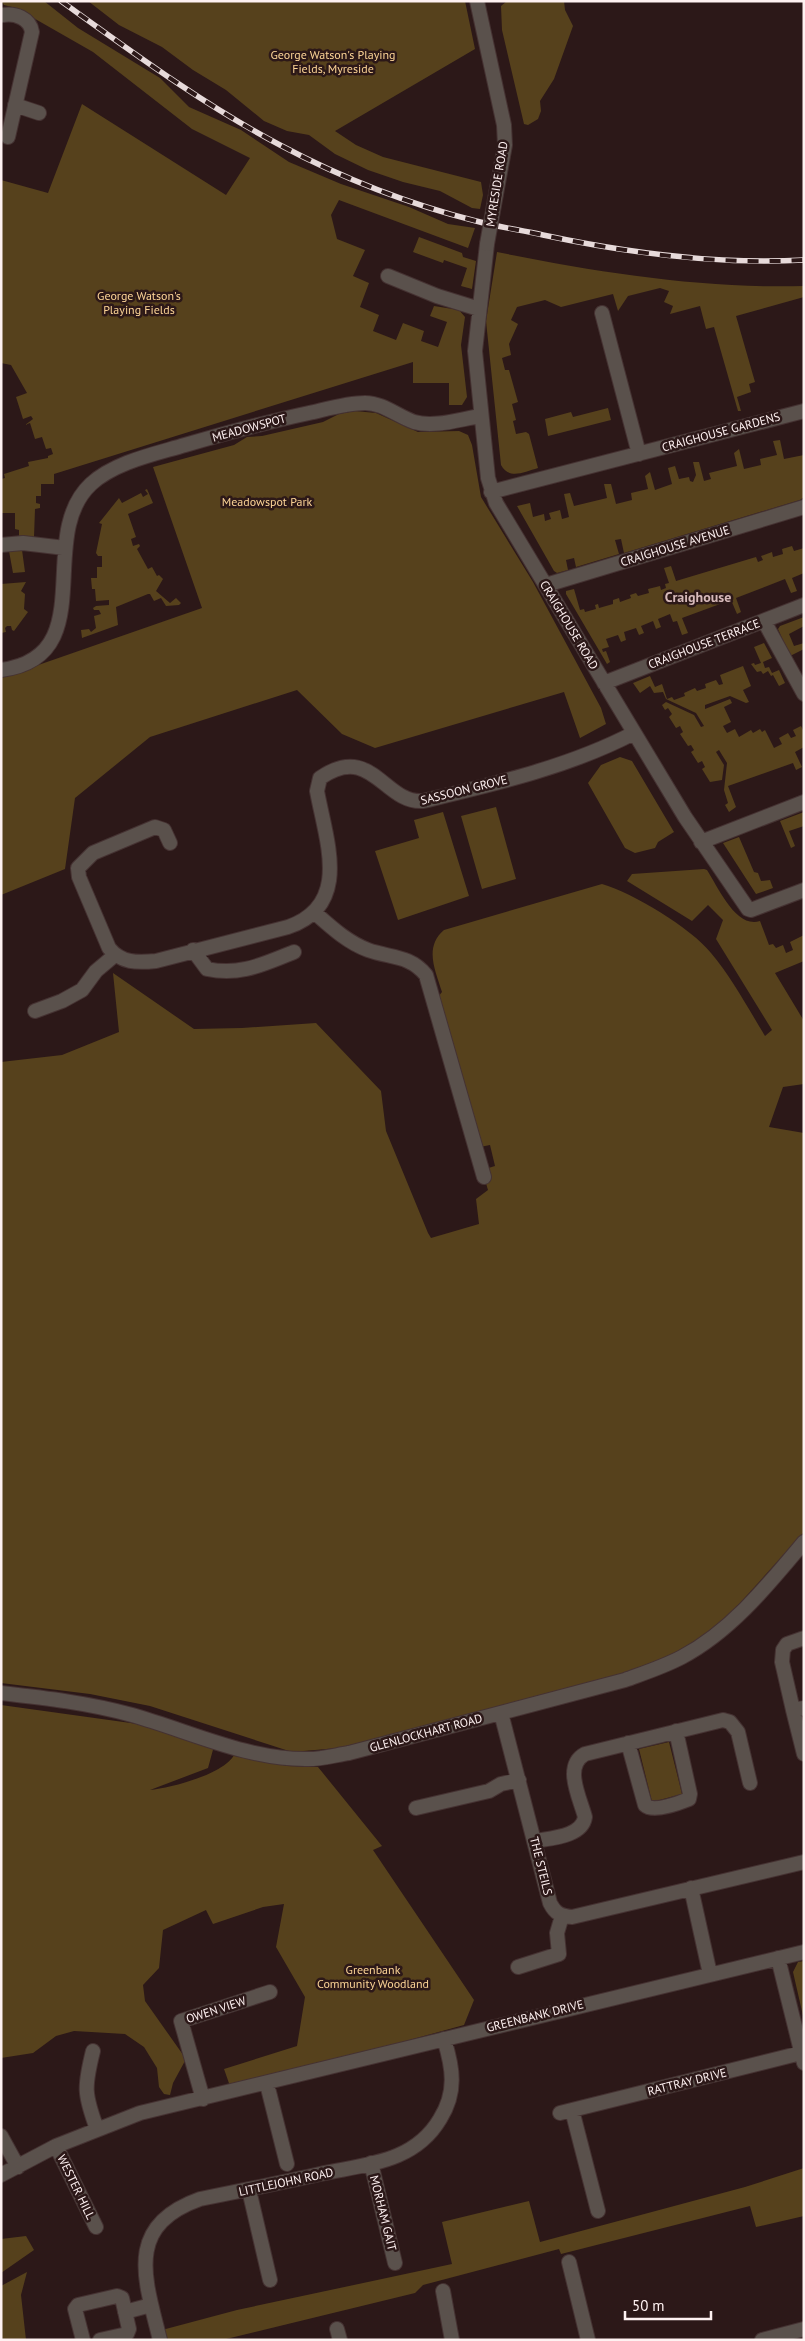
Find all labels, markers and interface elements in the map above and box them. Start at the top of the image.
park label: George Watson's Playing Fields, Myreside [271,47,395,76]
street label: MYRESIDE ROAD [482,140,511,228]
park label: George Watson's Playing Fields [97,288,181,317]
street label: CRAIGHOUSE GARDENS [660,409,782,455]
street label: MEADOWSPOT [210,410,288,445]
park label: Meadowspot Park [222,494,312,509]
street label: CRAIGHOUSE AVENUE [618,522,731,569]
street label: CRAIGHOUSE ROAD [537,578,602,672]
district label: Craighouse [665,588,731,606]
street label: CRAIGHOUSE TERRACE [646,615,762,672]
street label: SASSOON GROVE [419,771,509,808]
street label: GLENLOCKHART ROAD [368,1710,484,1755]
street label: THE STEILS [527,1835,556,1897]
park label: Greenbank Community Woodland [317,1962,429,1991]
street label: OWEN VIEW [184,1993,248,2026]
street label: GREENBANK DRIVE [485,1996,585,2035]
street label: RATTRAY DRIVE [646,2064,728,2099]
street label: WESTER HILL [54,2152,99,2222]
street label: LITTLEJOHN ROAD [237,2164,335,2199]
street label: MORHAM GAIT [367,2174,400,2252]
scale bar [625,2288,711,2320]
text: 50 m [632,2296,665,2315]

